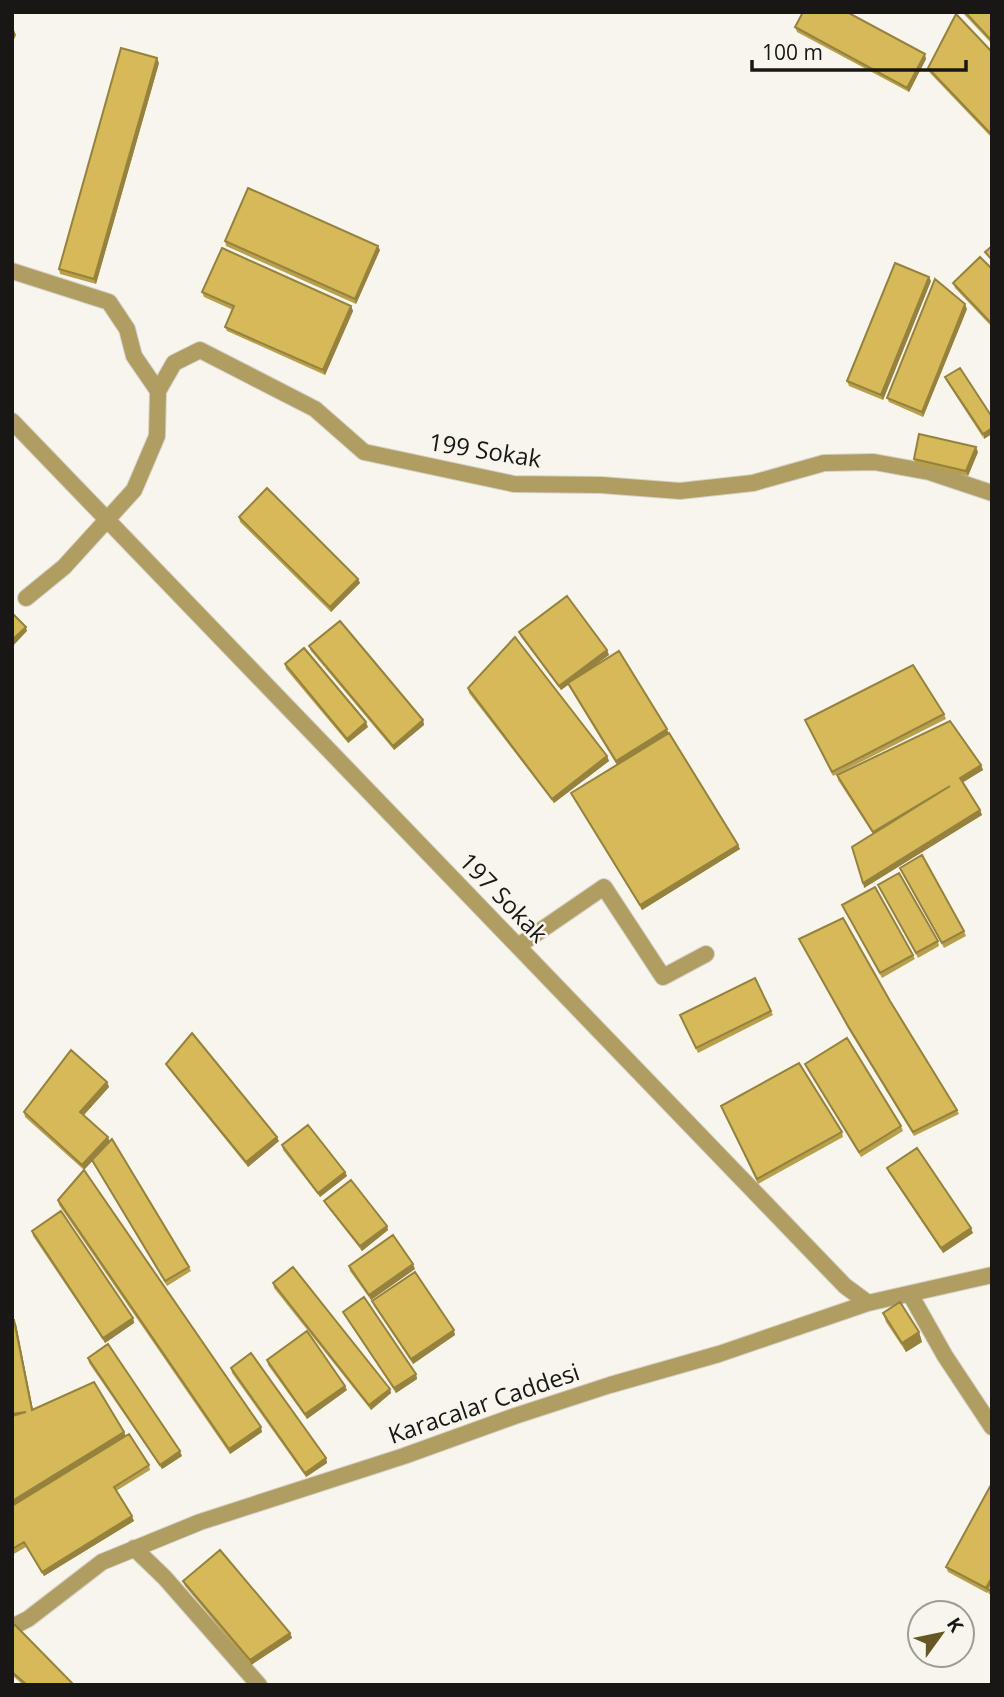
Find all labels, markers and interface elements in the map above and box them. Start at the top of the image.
scale bar [752,28,965,72]
text: 100 m [762,38,823,66]
street label: 199 Sokak [427,424,544,475]
street label: 197 Sokak [453,845,556,950]
street label: Karacalar Caddesi [383,1354,584,1451]
north arrow [906,1599,976,1669]
text: K [941,1612,970,1637]

